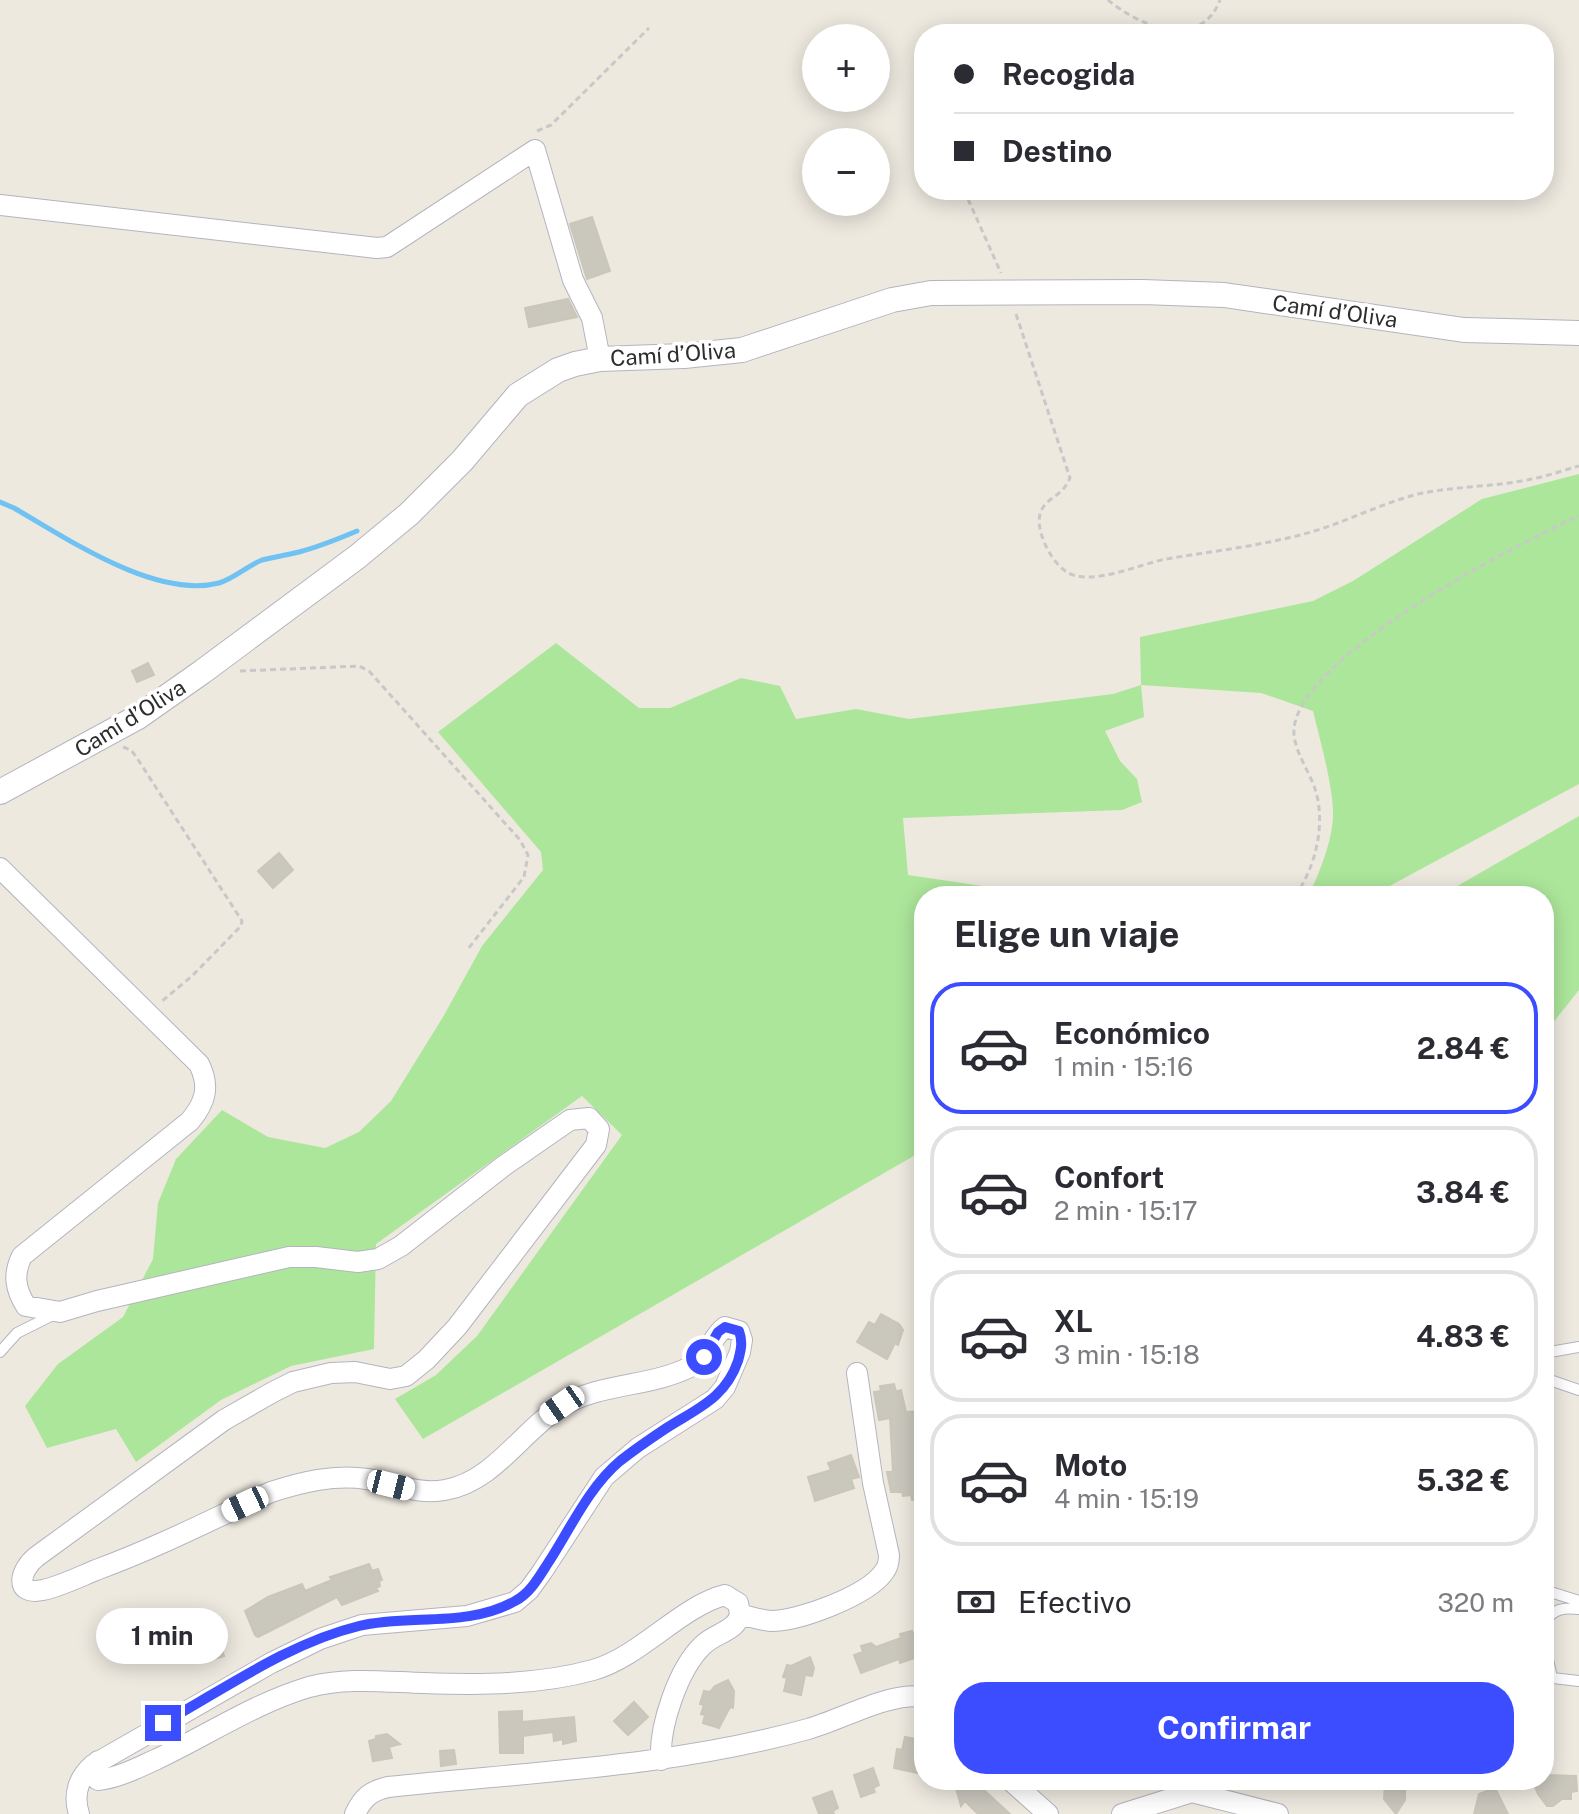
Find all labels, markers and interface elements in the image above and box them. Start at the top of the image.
map controls [802,24,890,216]
button: + [802,24,890,112]
text: Recogida [1002,56,1135,92]
button: − [802,128,890,216]
text: Destino [1002,133,1112,169]
street label: Camí d’Oliva [1271,289,1399,333]
street label: Camí d’Oliva [609,337,737,371]
street label: Camí d’Oliva [70,674,190,762]
text: Elige un viaje [954,913,1179,955]
icon: car [958,1012,1030,1084]
text: Económico [1054,1015,1210,1051]
text: 2.84 € [1417,1030,1510,1066]
text: 1 min · 15:16 [1054,1051,1193,1082]
icon: car [958,1156,1030,1228]
text: Confort [1054,1159,1164,1195]
text: 3.84 € [1416,1174,1510,1210]
text: 2 min · 15:17 [1054,1195,1198,1226]
icon: car [958,1300,1030,1372]
text: XL [1054,1303,1093,1339]
text: 4.83 € [1416,1318,1510,1354]
route start [686,1339,722,1375]
text: 3 min · 15:18 [1054,1339,1200,1370]
car [535,1381,589,1429]
icon: car [958,1444,1030,1516]
text: Moto [1054,1447,1127,1483]
text: 5.32 € [1416,1462,1510,1498]
car [365,1468,417,1502]
car [218,1483,272,1525]
text: 4 min · 15:19 [1054,1483,1199,1514]
icon: cash [954,1580,998,1624]
text: Efectivo [1018,1584,1132,1620]
text: 320 m [1437,1587,1514,1618]
callout: 1 min [97,1607,229,1663]
text: 1 min [131,1620,193,1651]
button: Confirmar [954,1682,1514,1774]
route end [145,1705,181,1741]

